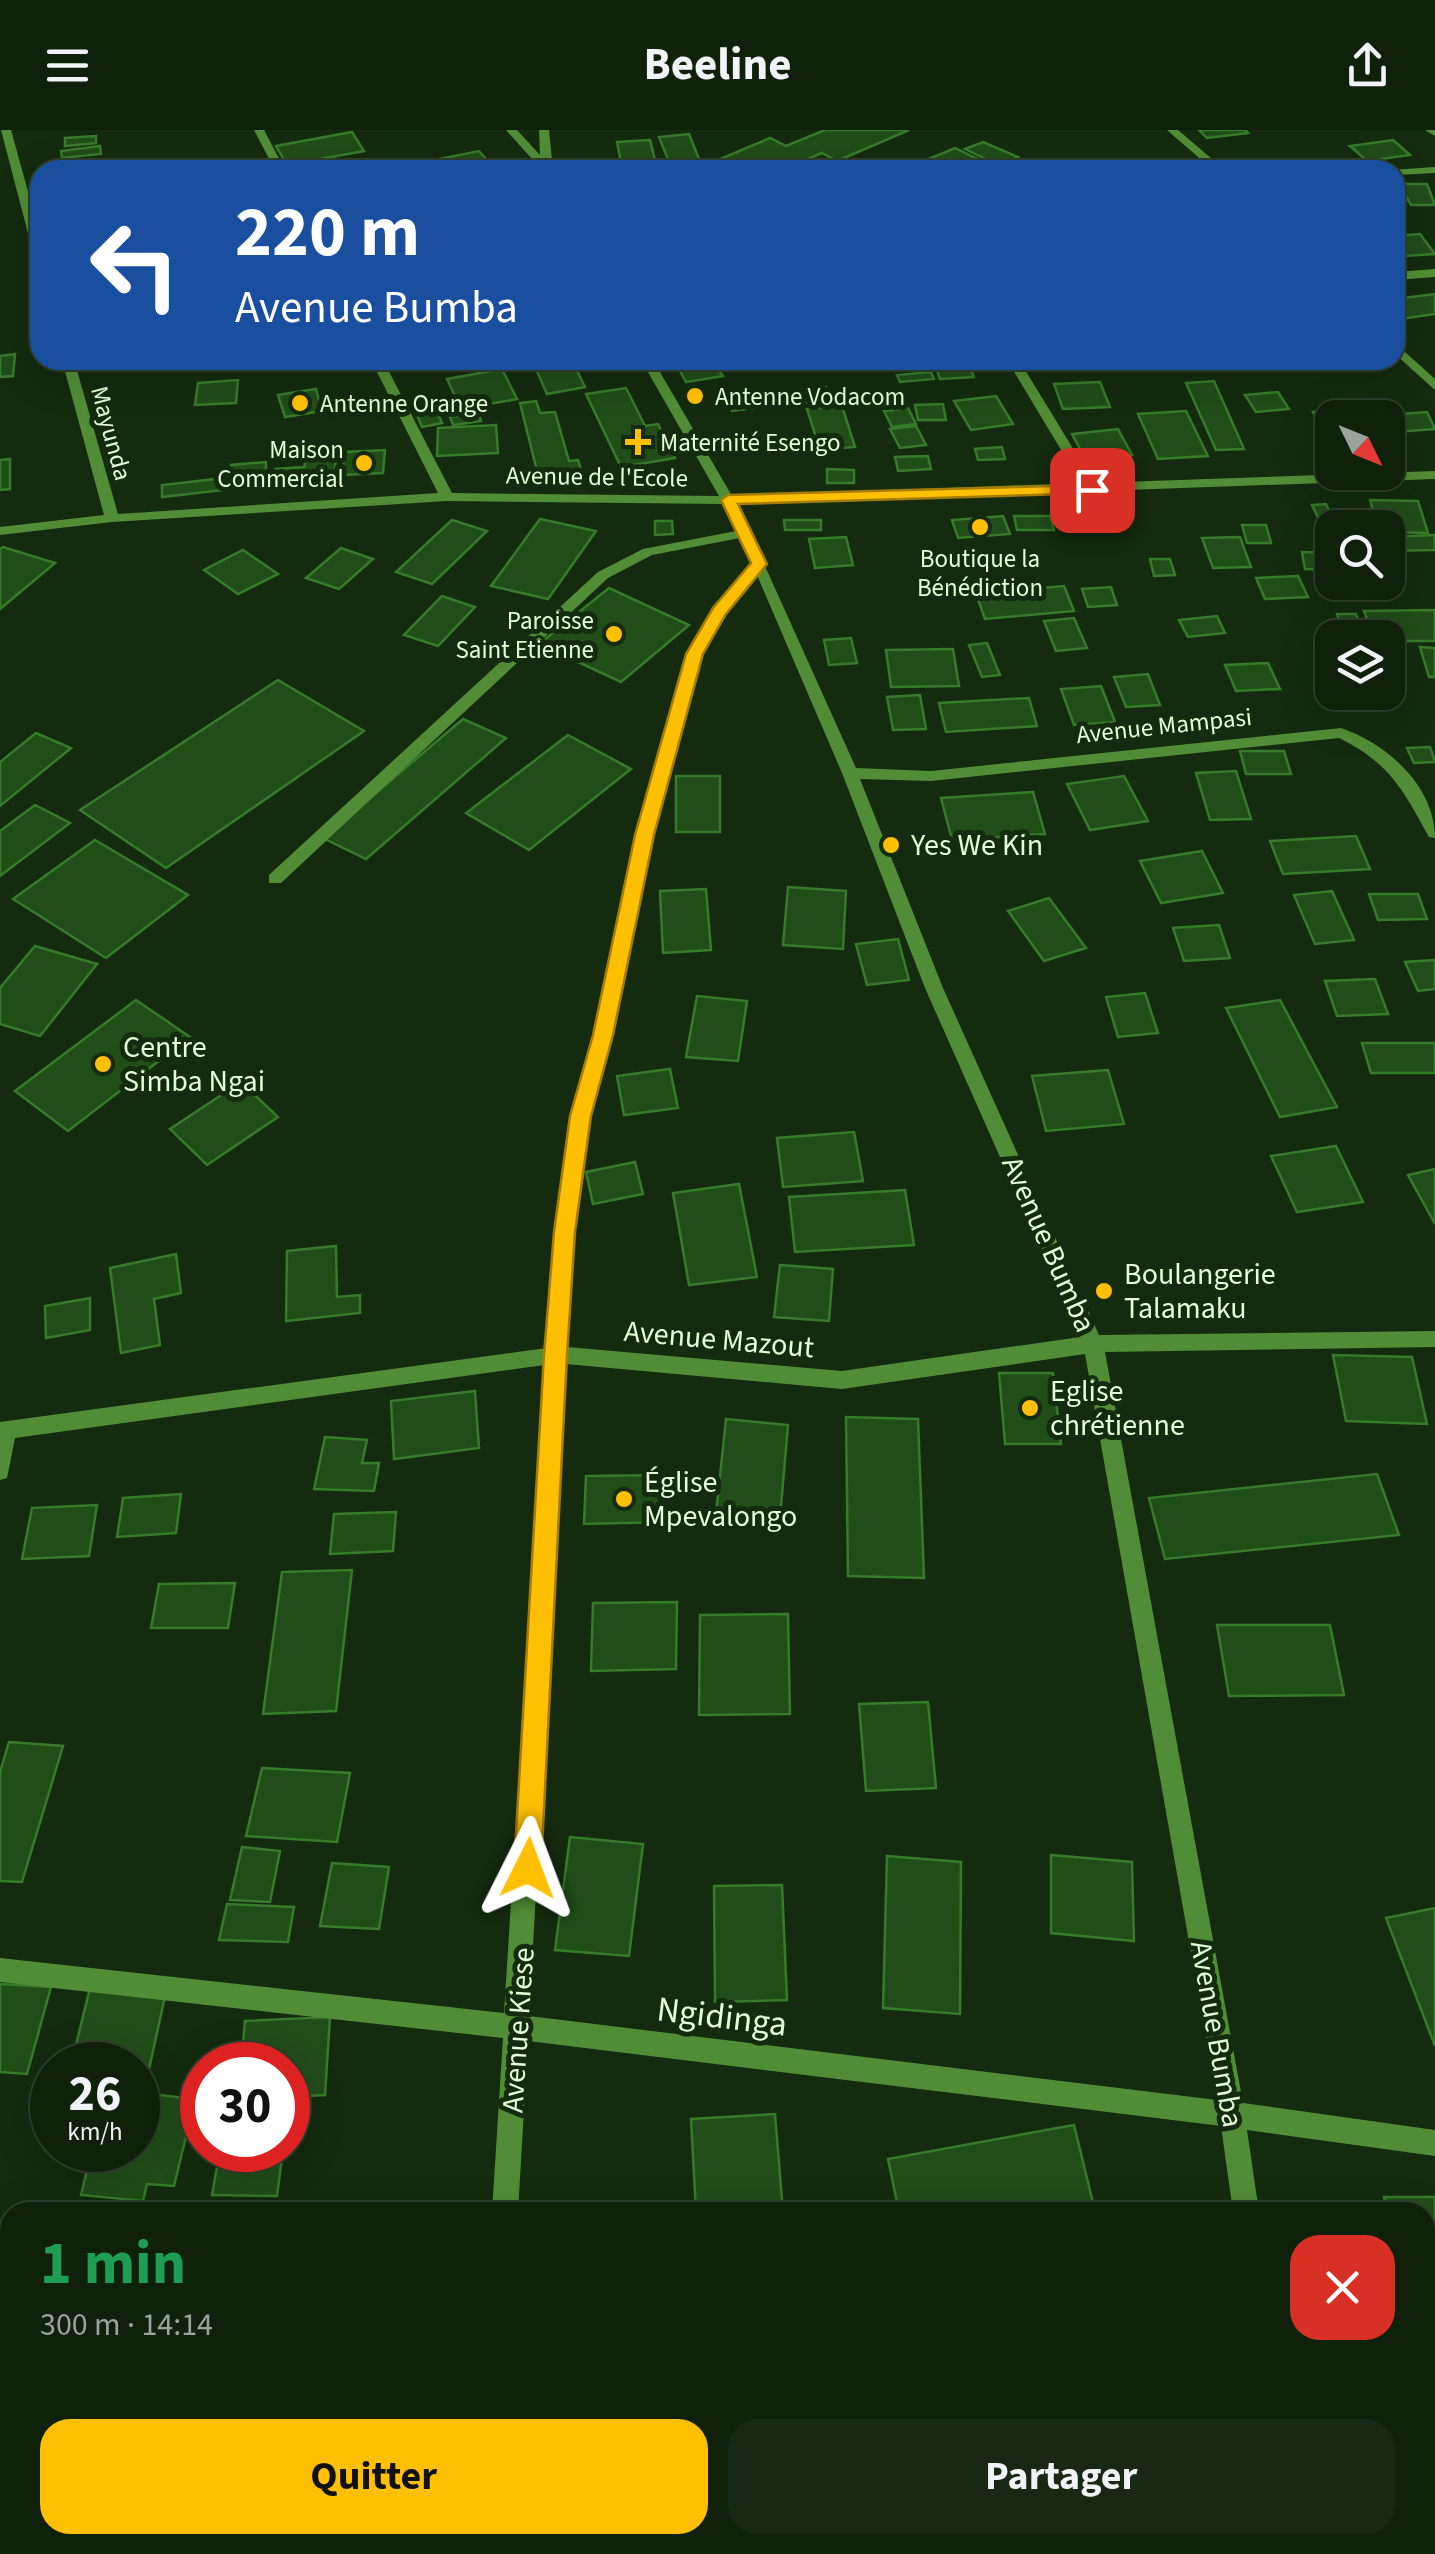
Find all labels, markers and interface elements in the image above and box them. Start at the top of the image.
text: Beeline [643,33,792,97]
icon: menu [40,38,95,93]
icon: share [1340,38,1395,93]
text: 220 m [235,183,420,283]
icon: left [70,200,200,330]
text: Avenue Bumba [235,276,518,340]
place label: Antenne Vodacom [715,379,905,415]
street label: Mayunda [81,382,141,484]
marker: Antenne Vodacom [684,385,706,407]
place label: Antenne Orange [320,386,488,422]
marker: Antenne Orange [289,392,311,414]
north arrow [1315,400,1405,490]
map controls [1315,400,1405,710]
place label: Maternité Esengo [660,425,840,461]
marker: Maternité Esengo [625,429,651,455]
place label: Maison Commercial [217,432,344,497]
pin [1050,448,1135,533]
marker: Maison Commercial [353,452,375,474]
street label: Avenue de l'Ecole [506,457,688,497]
icon: arrive [1065,463,1120,518]
button: search [1315,510,1405,600]
marker: Boutique la Bénédiction [969,516,991,538]
place label: Boutique la Bénédiction [917,541,1043,606]
place label: Paroisse Saint Etienne [455,603,594,668]
button: layers [1315,620,1405,710]
marker: Paroisse Saint Etienne [603,623,625,645]
street label: Avenue Mampasi [1075,699,1254,753]
place label: Yes We Kin [910,824,1043,867]
marker: Yes We Kin [880,834,902,856]
place label: Centre Simba Ngai [123,1026,265,1103]
marker: Centre Simba Ngai [92,1053,114,1075]
street label: Avenue Bumba [991,1149,1107,1339]
place label: Boulangerie Talamaku [1124,1253,1276,1330]
marker: Boulangerie Talamaku [1093,1280,1115,1302]
street label: Avenue Mazout [622,1310,816,1369]
place label: Eglise chrétienne [1050,1370,1185,1447]
marker: Eglise chrétienne [1019,1397,1041,1419]
place label: Église Mpevalongo [644,1461,797,1538]
marker: Église Mpevalongo [613,1488,635,1510]
position arrow [476,1816,580,1920]
street label: Avenue Bumba [1179,1937,1254,2131]
street label: Avenue Kiese [491,1946,546,2114]
street label: Ngidinga [654,1984,790,2050]
speed limit sign: 30 [180,2042,310,2172]
text: 26 [69,2059,121,2130]
text: km/h [67,2114,123,2150]
text: 1 min [40,2222,186,2307]
button: close [1290,2235,1395,2340]
text: 300 m · 14:14 [40,2302,213,2348]
button: Quitter [40,2419,708,2534]
button: Partager [728,2419,1395,2534]

